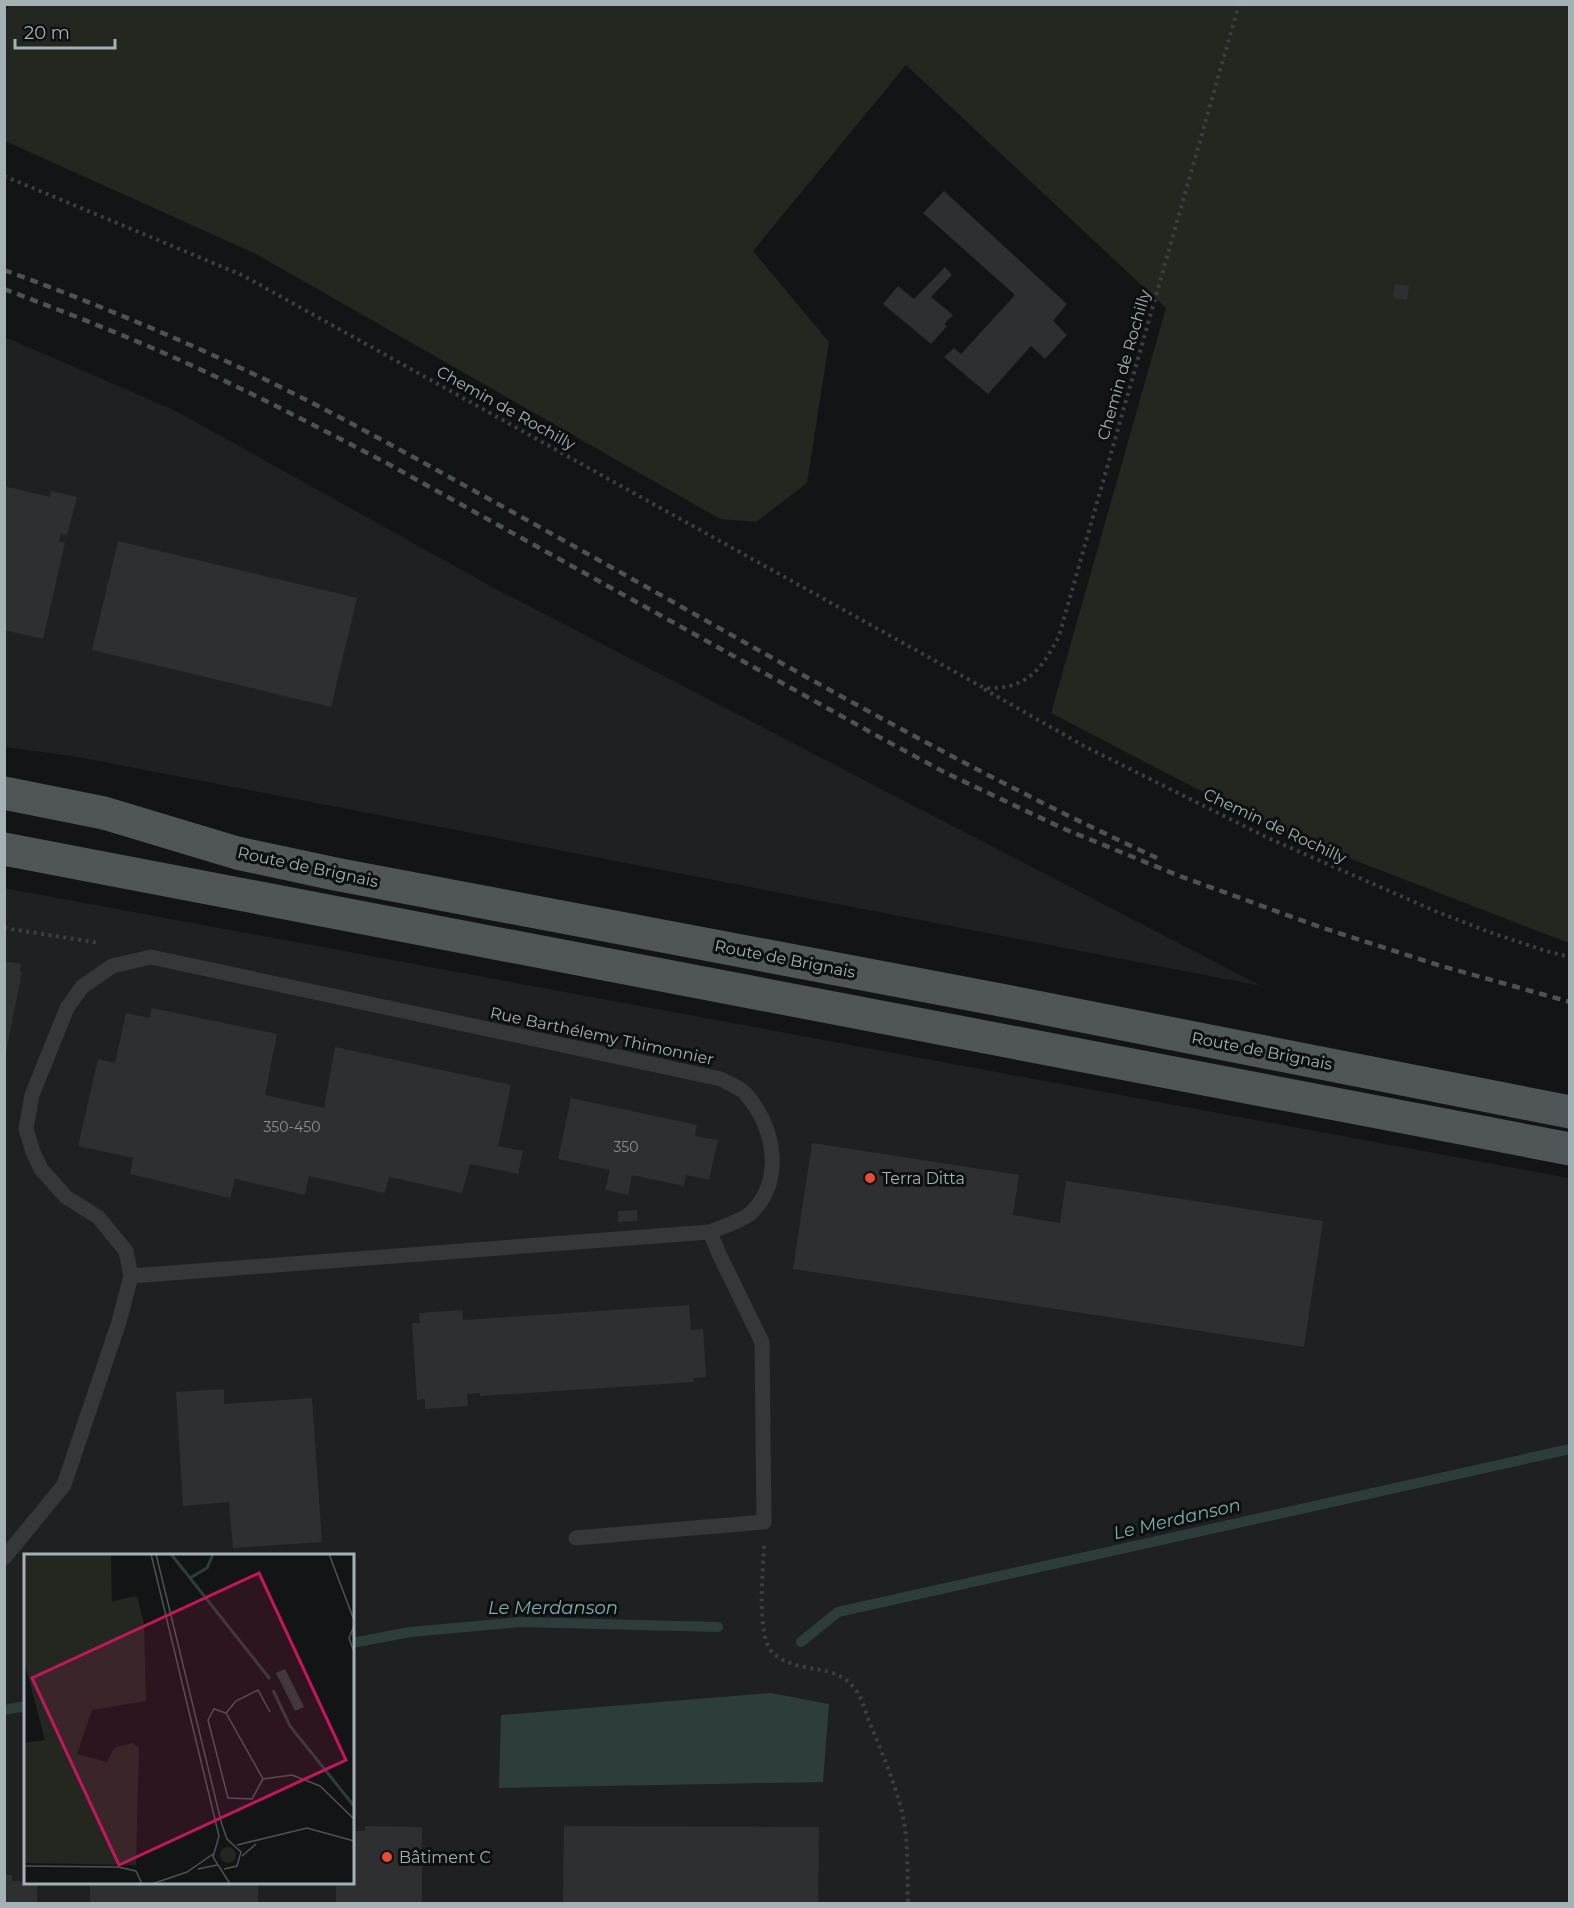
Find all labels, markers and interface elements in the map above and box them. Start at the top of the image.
scale bar [15,12,116,50]
text: 20 m [24,22,70,44]
street label: Chemin de Rochilly [1093,287,1155,442]
street label: Chemin de Rochilly [433,362,579,454]
street label: Chemin de Rochilly [1200,785,1350,868]
street label: Route de Brignais [236,843,380,891]
street label: Route de Brignais [713,936,857,982]
street label: Rue Barthélemy Thimonnier [488,1003,716,1069]
street label: Route de Brignais [1190,1028,1334,1074]
house number: 350-450 [264,1118,320,1136]
house number: 350 [614,1138,638,1156]
place label: Terra Ditta [882,1169,965,1188]
marker: Terra Ditta [863,1171,877,1185]
water label: Le Merdanson [1111,1494,1243,1544]
inset map [24,1554,354,1884]
water label: Le Merdanson [488,1597,618,1619]
place label: Bâtiment C [399,1848,491,1867]
marker: Bâtiment C [380,1850,394,1864]

